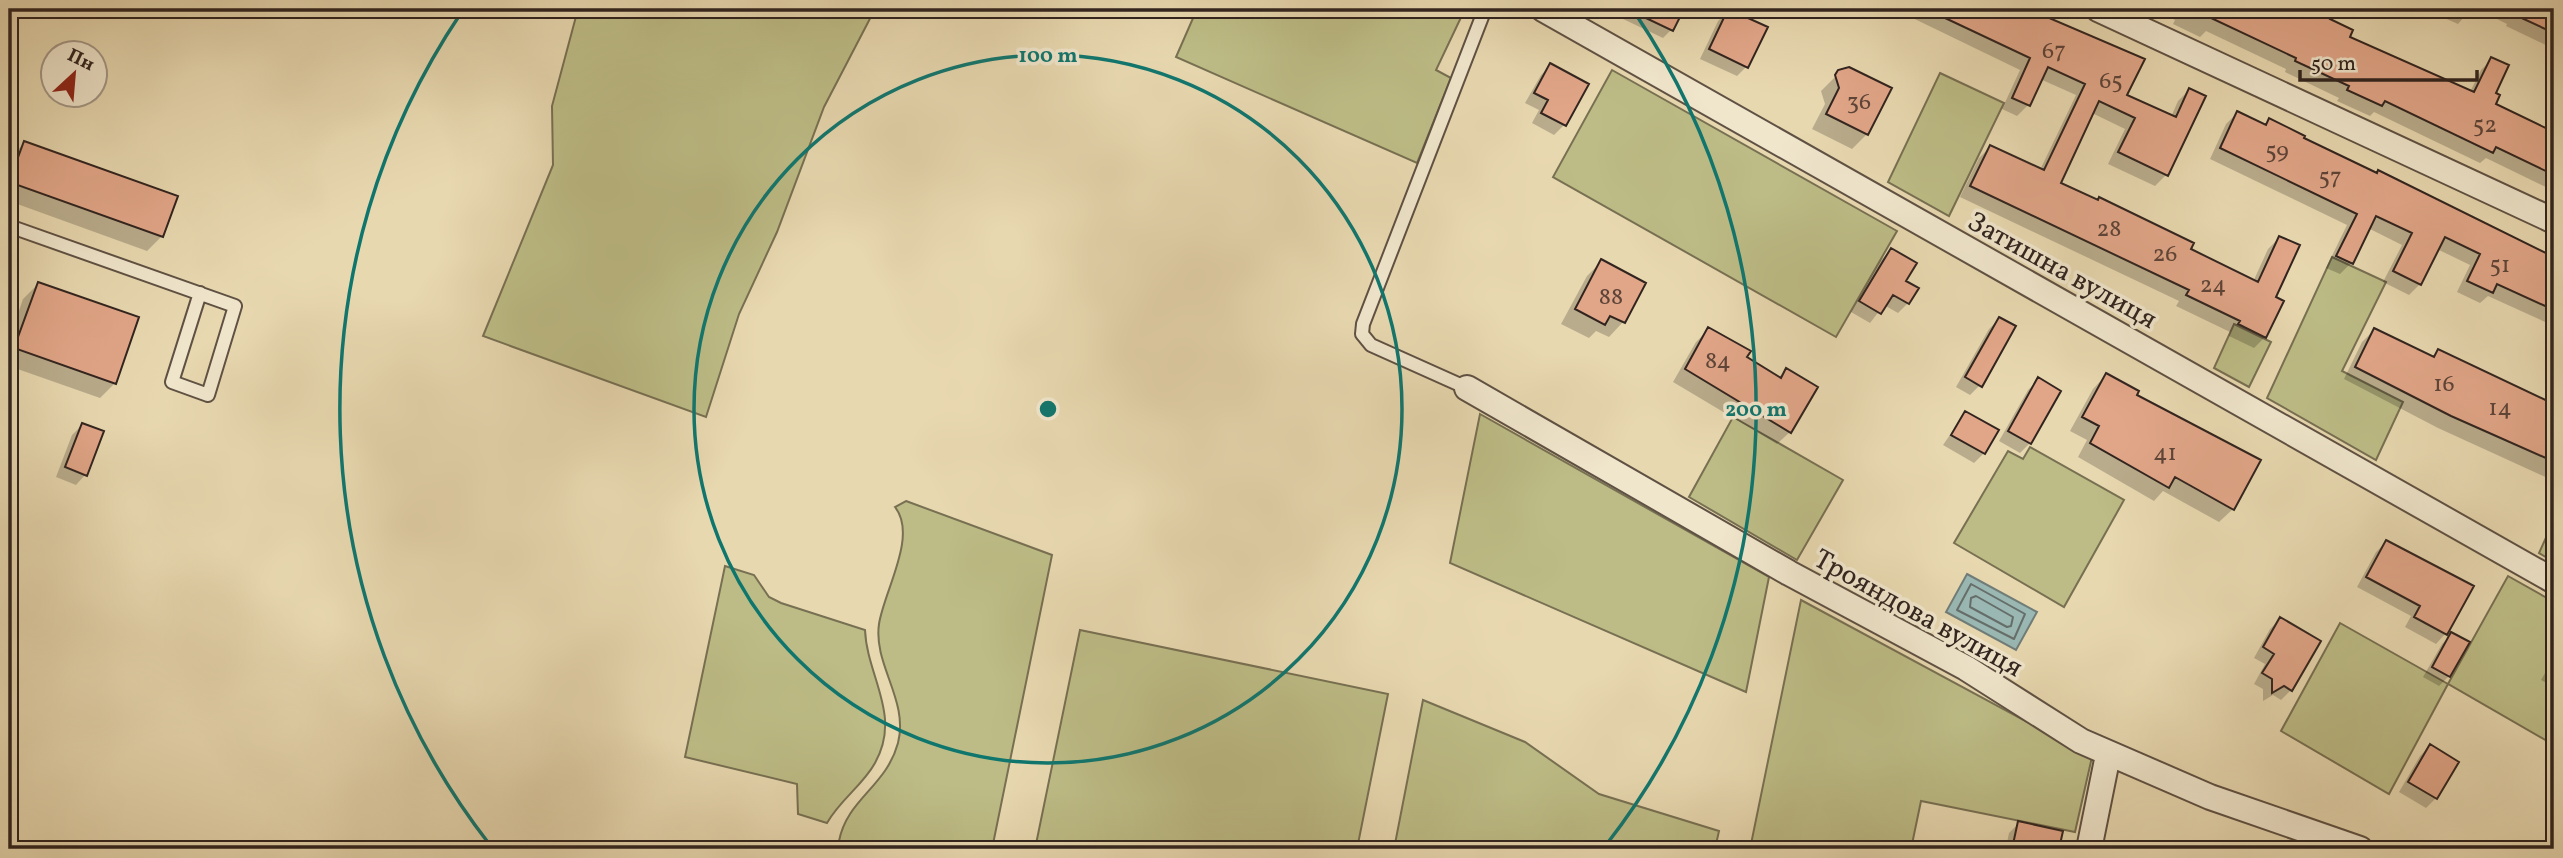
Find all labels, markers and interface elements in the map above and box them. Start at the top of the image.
house number: 67 [2042,35,2066,69]
north arrow [38,38,108,108]
scale bar [2300,38,2477,82]
text: 100 m [1018,42,1078,71]
text: Пн [63,43,98,78]
text: 50 m [2311,50,2356,79]
house number: 65 [2099,65,2123,99]
house number: 36 [1847,86,1871,120]
house number: 52 [2473,109,2497,143]
house number: 59 [2265,135,2289,169]
house number: 57 [2318,161,2342,195]
street label: Затишна вулиця [1960,203,2164,339]
house number: 28 [2096,213,2122,247]
house number: 26 [2152,238,2178,272]
house number: 51 [2490,249,2510,283]
house number: 24 [2200,269,2226,303]
house number: 88 [1599,281,1623,315]
house number: 84 [1705,345,1731,379]
house number: 16 [2433,368,2455,402]
house number: 14 [2488,392,2512,426]
text: 200 m [1725,396,1787,425]
centre of rings [1036,397,1060,421]
house number: 41 [2153,437,2177,471]
street label: Трояндова вулиця [1806,540,2029,688]

